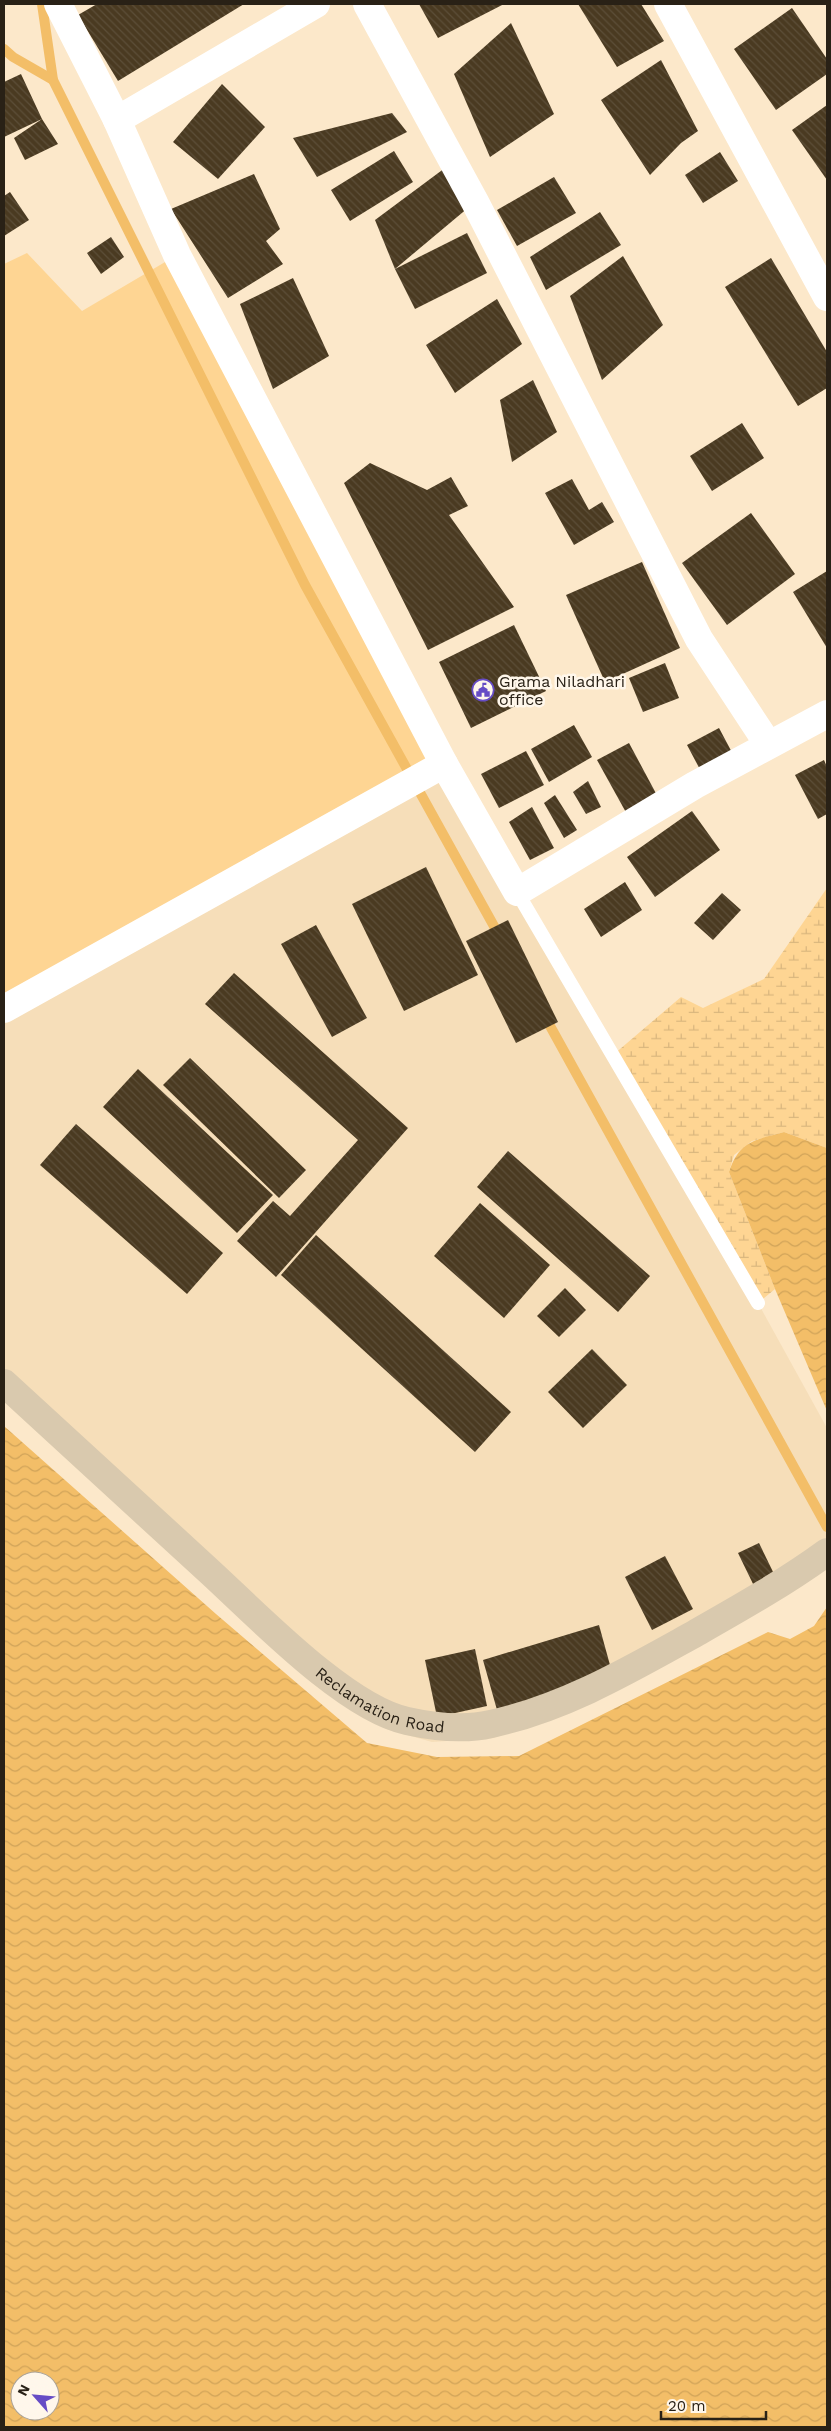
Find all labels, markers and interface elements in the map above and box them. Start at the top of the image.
place label: Grama Niladhari office [499,672,625,709]
public building icon: Grama Niladhari office [471,678,495,702]
street label: Reclamation Road [312,1663,445,1737]
north arrow [10,2371,60,2421]
text: N [14,2382,33,2398]
scale bar [661,2388,766,2420]
text: 20 m [668,2397,706,2415]

